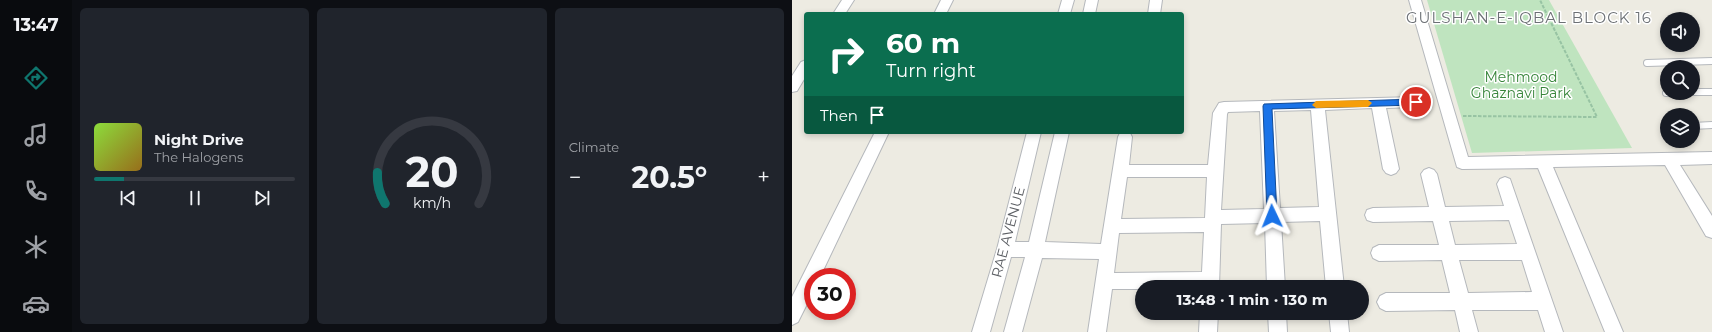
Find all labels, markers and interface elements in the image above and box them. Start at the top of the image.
district label: GULSHAN-E-IQBAL BLOCK 16 [1406,8,1652,27]
map controls [1660,12,1700,148]
button: sound [1660,12,1700,52]
text: 13:47 [13,14,59,36]
text: 60 m [886,26,960,60]
icon: right [820,28,872,80]
text: Turn right [886,60,976,82]
button: search [1660,60,1700,100]
icon: directions [22,64,50,92]
park label: Mehmood Ghaznavi Park [1471,68,1572,102]
pin [1399,85,1433,119]
icon: arrive [1405,91,1427,113]
icon: arrive [866,104,888,126]
text: Then [820,106,858,125]
button: layers [1660,108,1700,148]
icon: music [22,121,50,149]
text: Night Drive [154,130,244,149]
text: Climate [569,139,619,155]
text: 20 [406,147,458,197]
text: The Halogens [154,149,243,165]
text: 20.5° [631,159,707,196]
text: − [569,164,581,191]
text: + [757,164,770,191]
icon: phone [22,177,50,205]
street label: RAE AVENUE [987,185,1029,279]
icon: previous [117,187,139,209]
icon: pause [184,187,206,209]
icon: next [251,187,273,209]
text: km/h [413,194,451,212]
position arrow [1251,195,1293,237]
icon: climate [22,233,50,261]
speed limit sign: 30 [804,268,856,320]
icon: car [22,290,50,318]
text: 13:48 · 1 min · 130 m [1177,290,1327,309]

